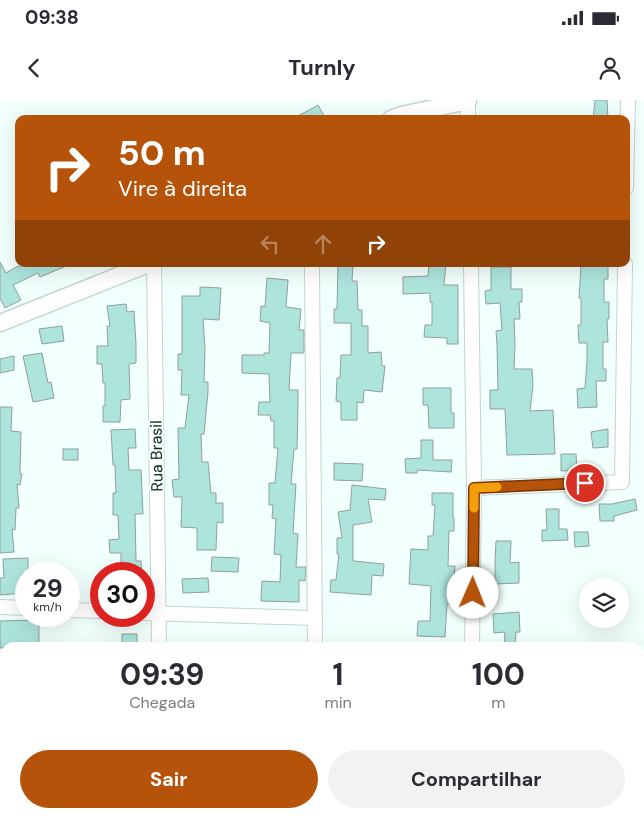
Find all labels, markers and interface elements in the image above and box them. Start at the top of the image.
text: 09:38 [25,5,79,30]
text: Turnly [288,53,356,82]
icon: back [20,54,48,82]
icon: person [596,54,624,82]
text: 50 m [118,130,206,176]
icon: right [35,135,100,200]
text: Vire à direita [118,174,247,203]
icon: left [256,230,284,258]
icon: ahead [309,230,337,258]
icon: right [362,230,390,258]
street label: Rua Brasil [145,420,168,492]
pin [564,462,606,504]
icon: arrive [571,469,599,497]
speed limit sign: 30 [90,562,155,627]
position arrow [446,566,498,618]
text: 29 [32,572,63,605]
map controls [579,578,629,628]
button: layers [579,578,629,628]
text: km/h [33,599,62,615]
text: 09:39 [120,655,204,694]
text: 1 [333,655,343,694]
text: 100 [472,655,525,694]
text: Chegada [129,692,195,713]
text: min [324,692,352,713]
text: m [491,692,505,713]
button: Sair [20,750,318,808]
button: Compartilhar [328,750,625,808]

